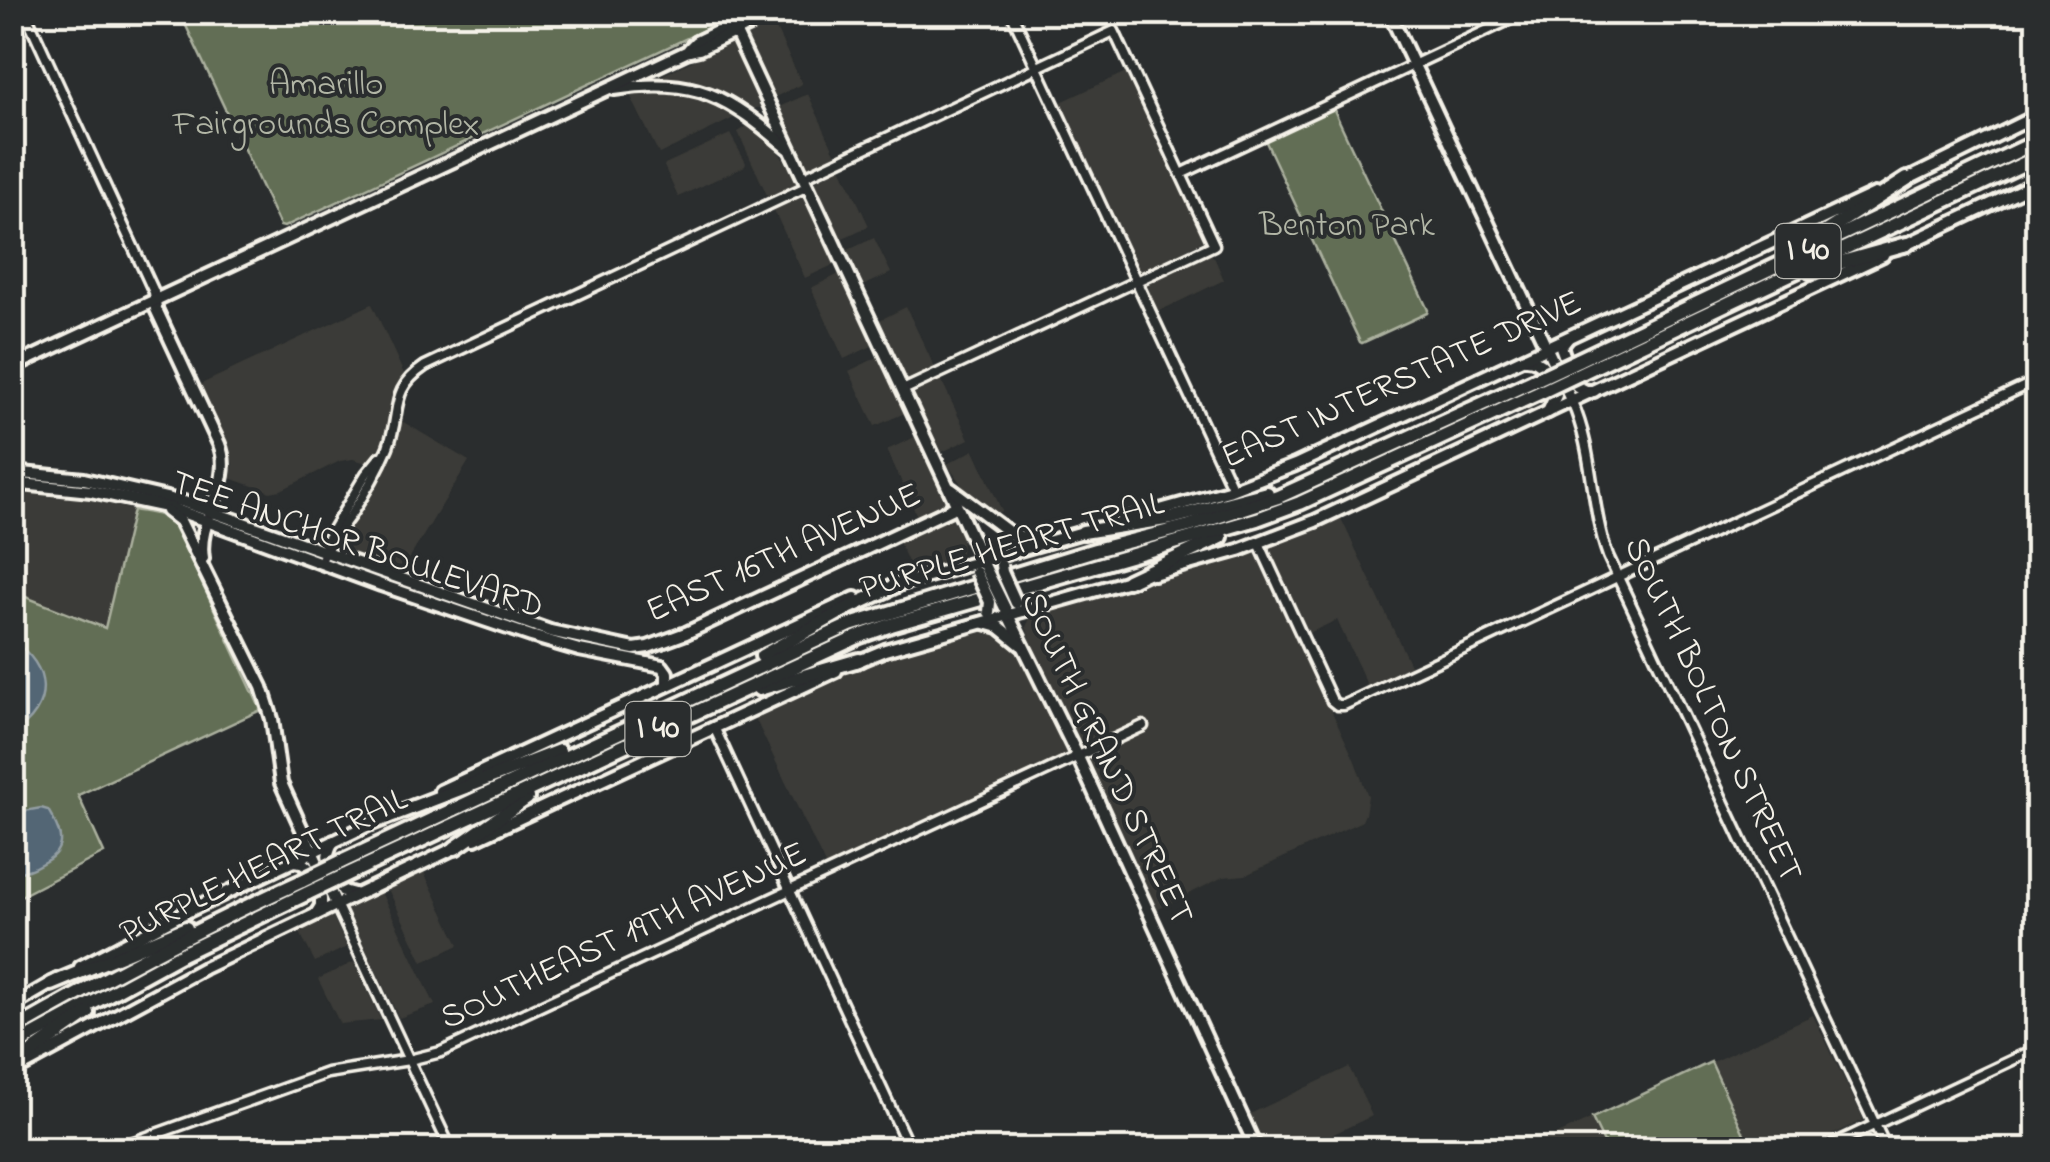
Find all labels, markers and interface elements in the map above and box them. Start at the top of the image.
park label: Amarillo Fairgrounds Complex [172,60,479,151]
park label: Benton Park [1258,201,1436,252]
road number: I 40 [1776,224,1840,278]
street label: EAST INTERSTATE DRIVE [1214,279,1590,483]
street label: TEE ANCHOR BOULEVARD [164,458,550,634]
street label: EAST 16TH AVENUE [638,471,930,637]
street label: PURPLE HEART TRAIL [854,479,1170,615]
street label: SOUTH BOLTON STREET [1609,529,1815,891]
street label: SOUTH GRAND STREET [1006,584,1206,934]
road number: I 40 [626,702,690,756]
street label: PURPLE HEART TRAIL [112,775,416,959]
street label: SOUTHEAST 19TH AVENUE [432,830,816,1044]

